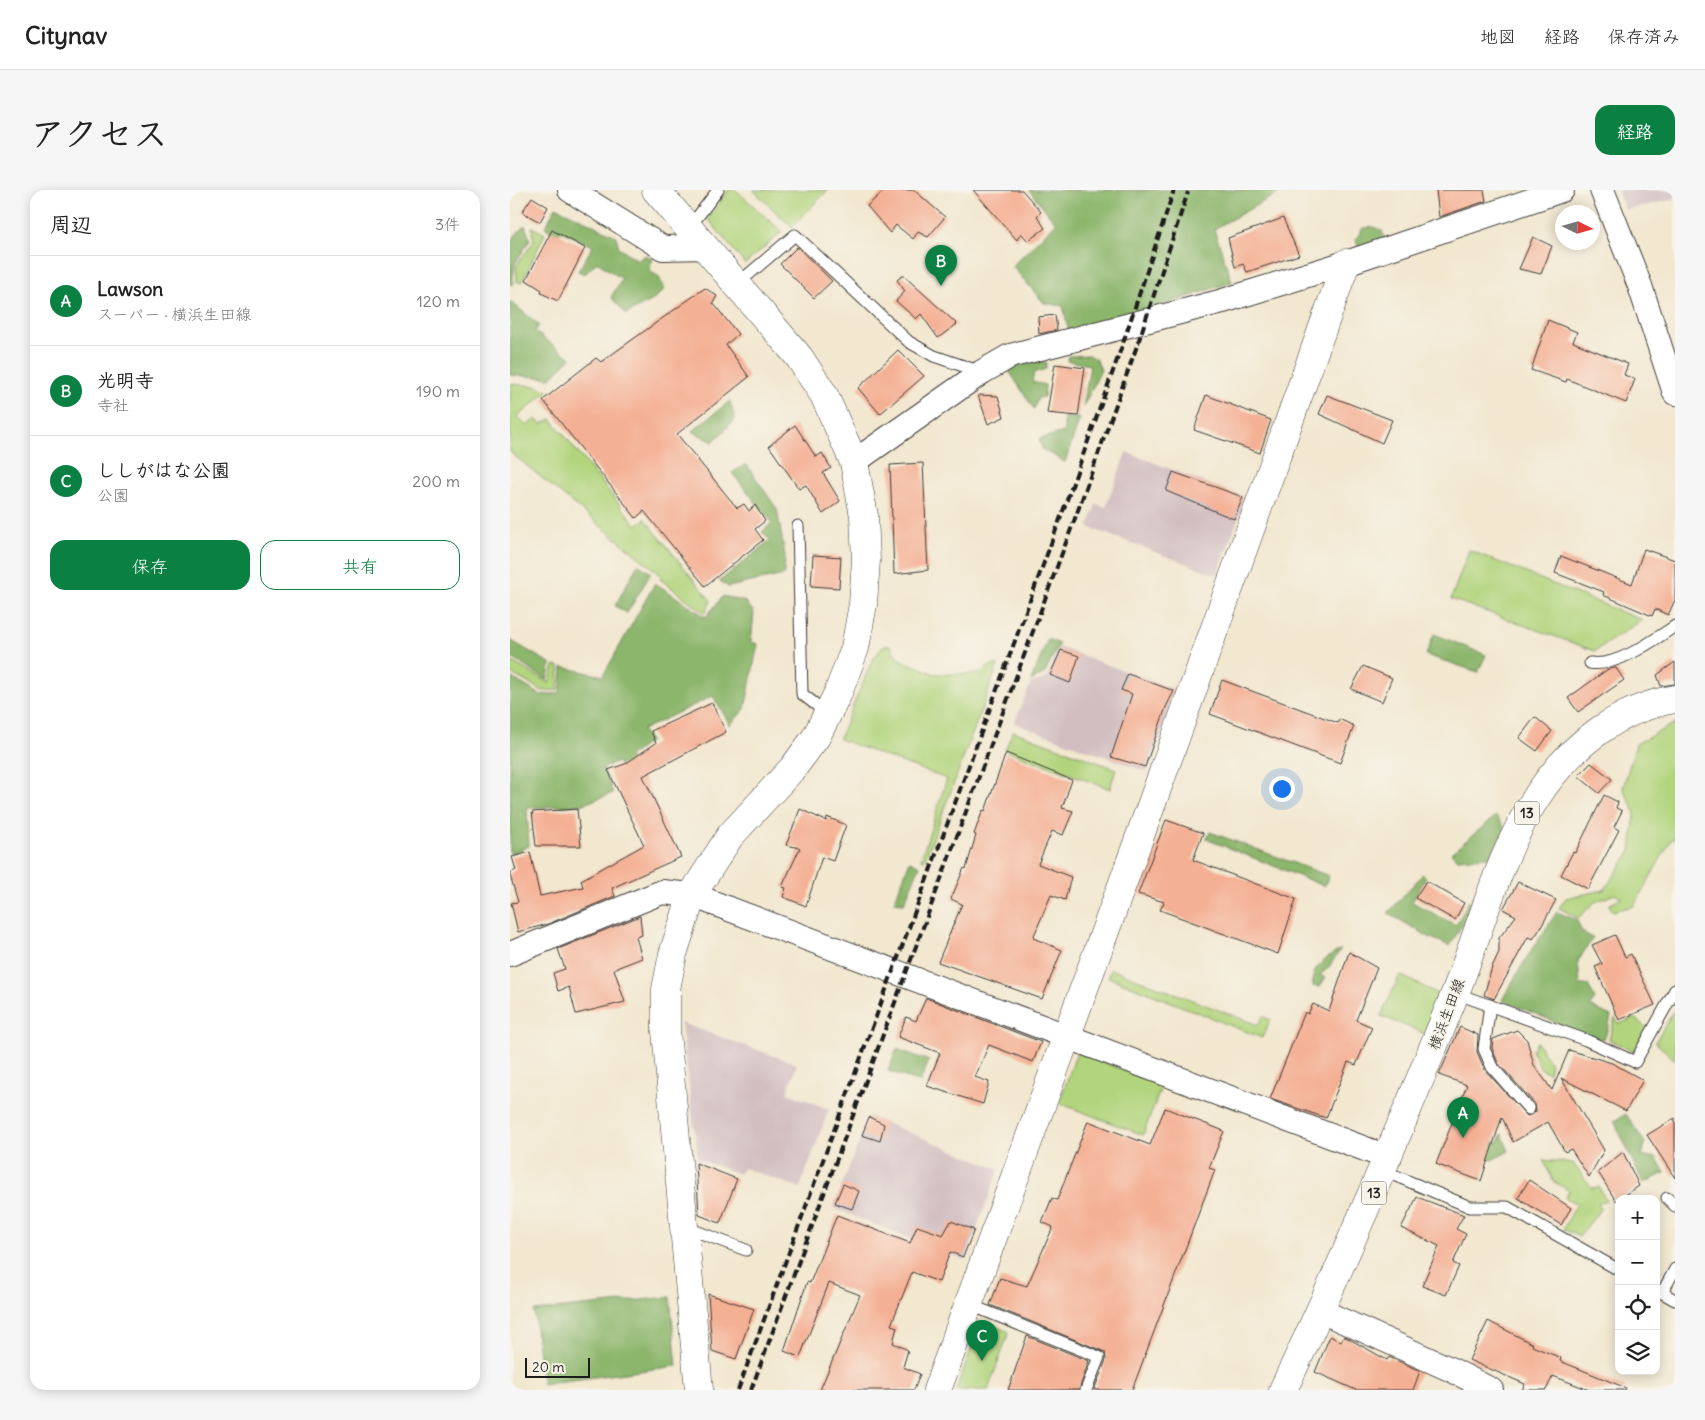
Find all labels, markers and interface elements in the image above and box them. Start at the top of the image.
text: Citynav [25,20,107,50]
text: 地図 [1480,25,1516,48]
text: 経路 [1544,25,1580,48]
text: 保存済み [1608,25,1680,48]
button: 経路 [1595,105,1675,155]
text: アクセス [30,111,168,155]
north arrow [1555,205,1600,250]
text: 周辺 [50,211,92,238]
text: 3件 [435,214,460,234]
pin: B [925,245,957,286]
text: Lawson [97,277,163,301]
text: A [61,291,71,311]
text: 120 m [417,291,460,311]
text: スーパー · 横浜生田線 [97,304,252,324]
text: 光明寺 [97,368,154,392]
text: B [61,381,71,401]
text: 190 m [416,381,460,401]
text: 寺社 [97,395,129,415]
text: ししがはな公園 [97,458,230,482]
text: C [61,471,71,491]
text: 200 m [412,471,460,491]
text: 公園 [97,485,129,505]
button: 保存 [50,540,250,590]
button: 共有 [260,540,460,590]
your location [1269,776,1295,802]
road number: 13 [1514,802,1540,824]
street label: 横浜生田線 [1424,976,1468,1052]
pin: A [1447,1097,1479,1138]
road number: 13 [1362,1181,1386,1204]
map controls [1615,1195,1660,1375]
button: + [1615,1195,1660,1240]
button: − [1615,1240,1660,1285]
button: locate [1615,1285,1660,1330]
pin: C [966,1320,998,1361]
button: layers [1615,1330,1660,1375]
scale bar [525,1355,590,1378]
text: 20 m [532,1358,565,1376]

